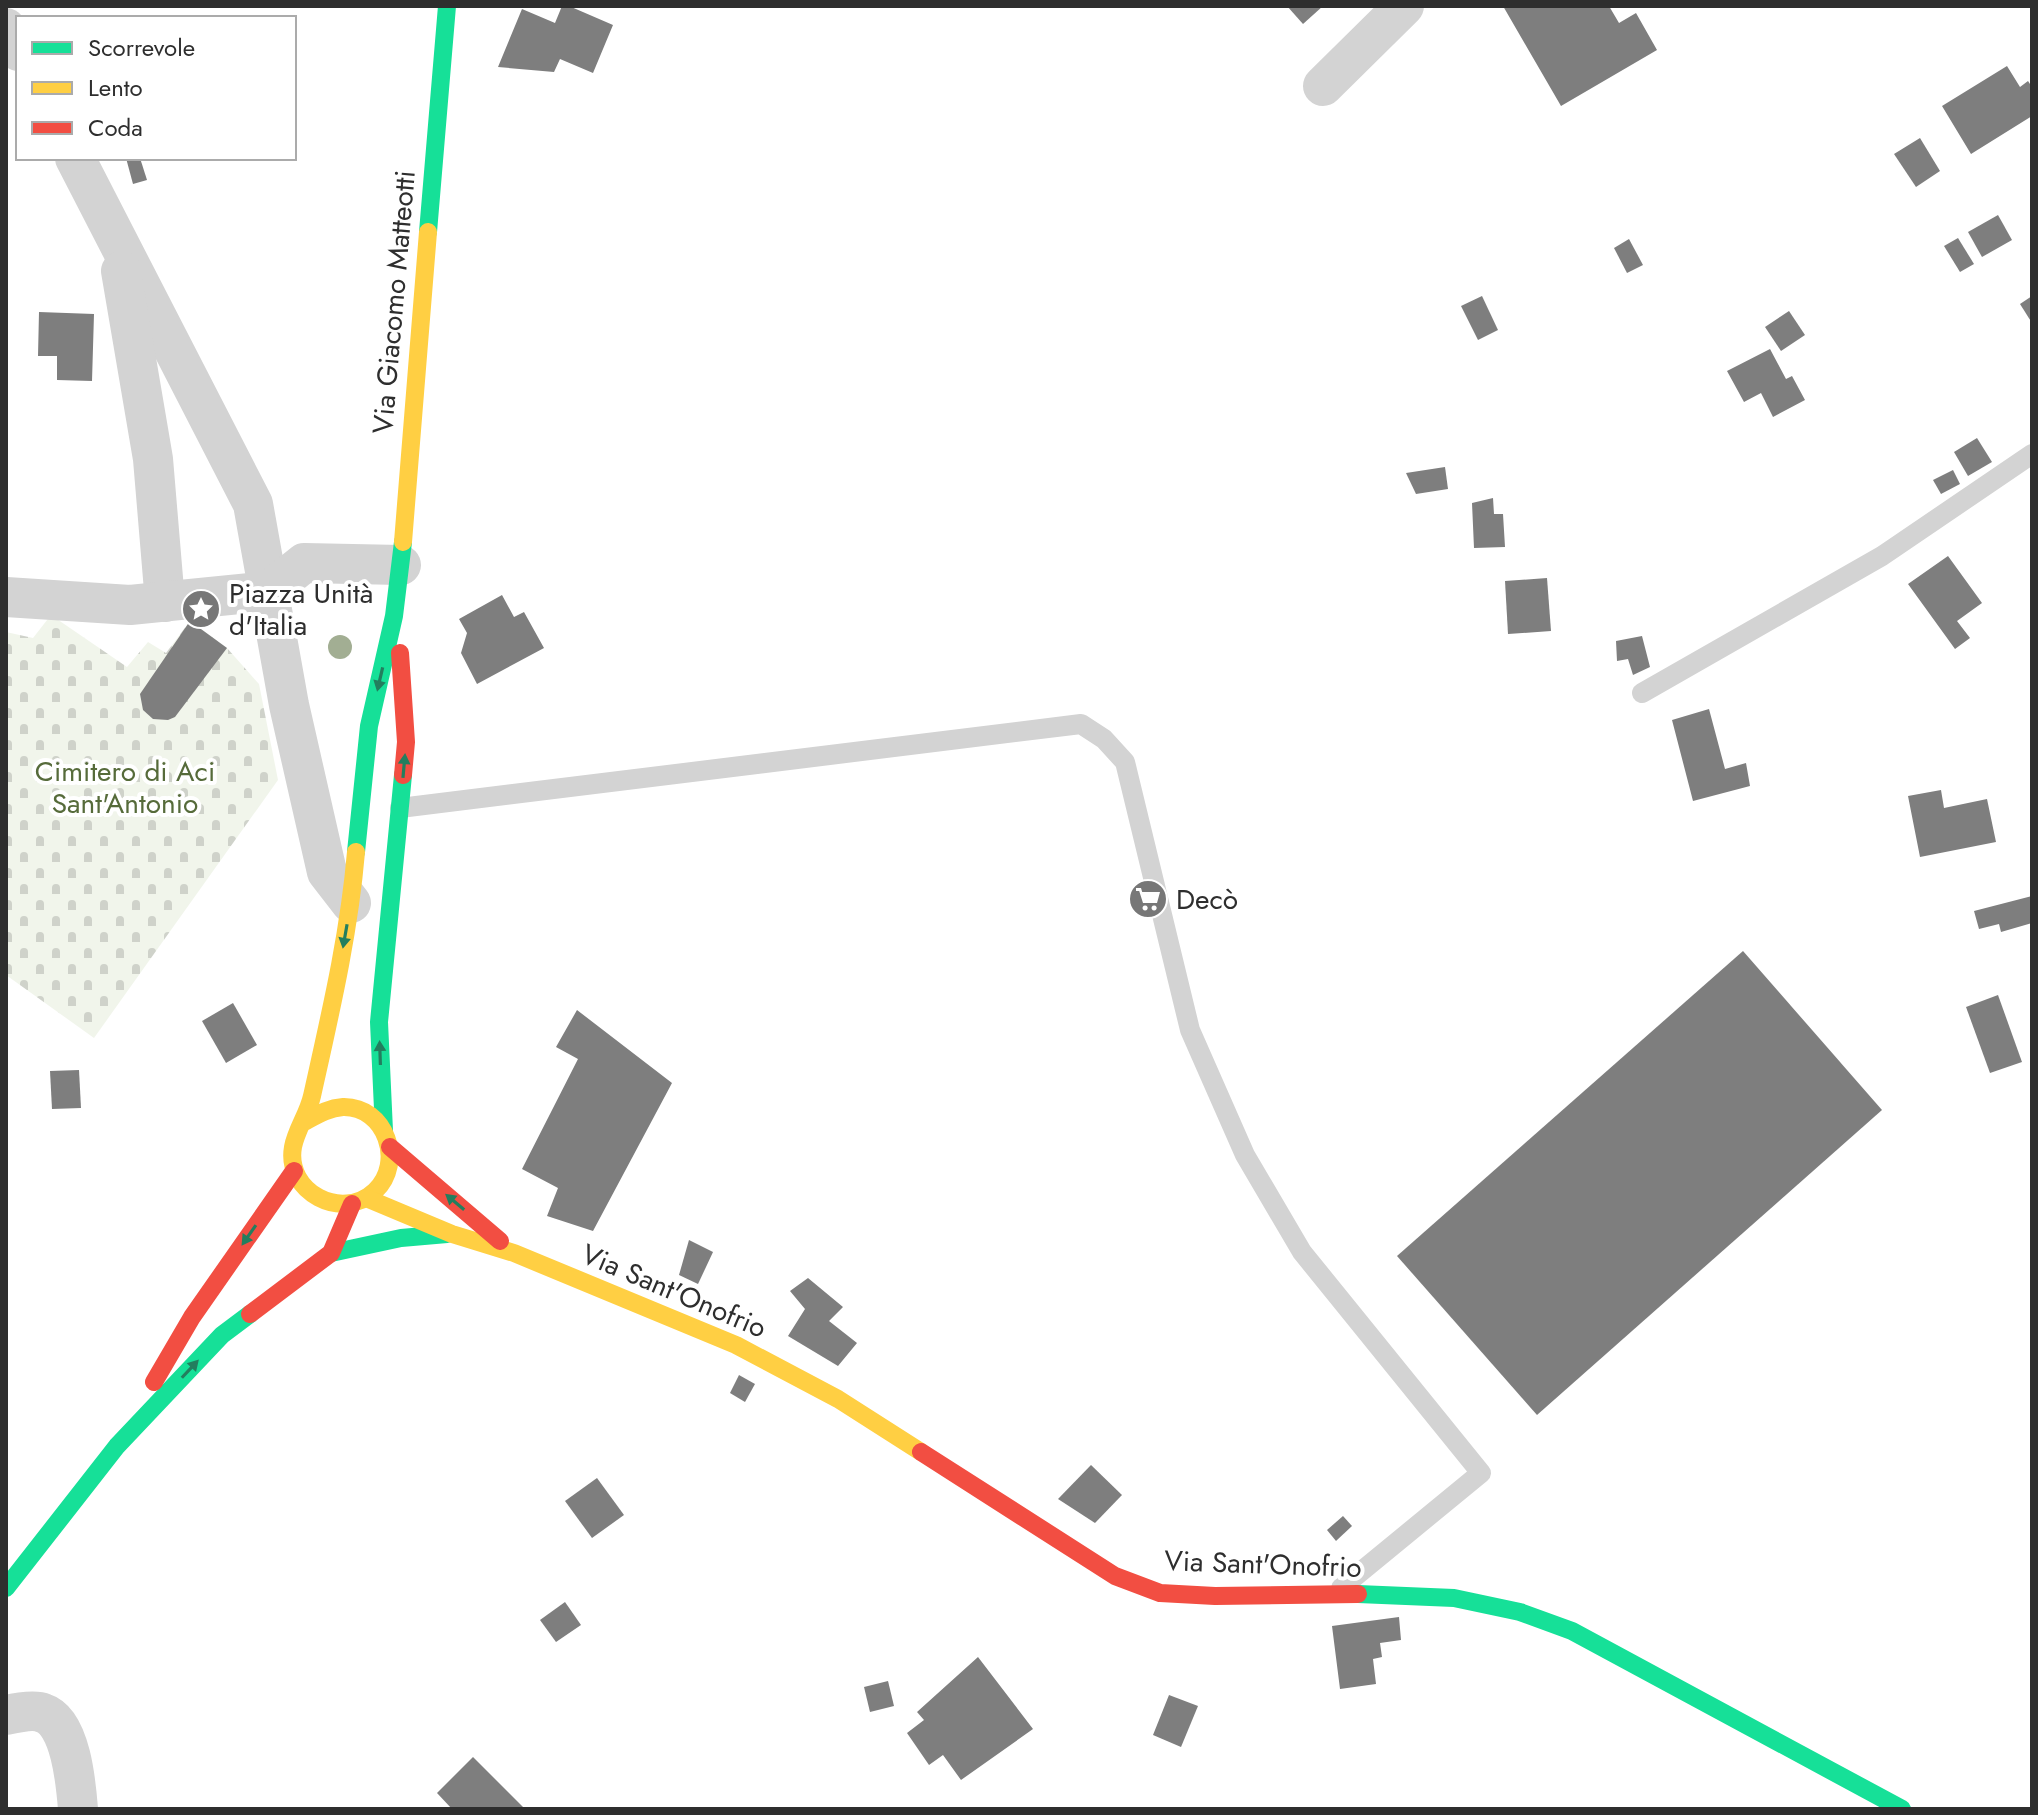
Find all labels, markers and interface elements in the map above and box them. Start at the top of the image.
legend [16,16,296,160]
text: Scorrevole [88,30,195,65]
text: Lento [88,70,143,105]
text: Coda [88,110,143,145]
street label: Via Giacomo Matteotti [362,169,426,435]
place label: Piazza Unità d'Italia [229,573,373,646]
place icon: Piazza Unità d'Italia [180,588,222,630]
one-way arrow [373,666,386,691]
park label: Cimitero di Aci Sant'Antonio [35,751,215,824]
one-way arrow [397,753,410,778]
supermarket icon: Decò [1127,878,1169,920]
place label: Decò [1176,879,1238,920]
one-way arrow [339,924,351,949]
one-way arrow [374,1040,387,1065]
one-way arrow [445,1194,465,1211]
one-way arrow [242,1224,257,1245]
street label: Via Sant'Onofrio [575,1234,773,1348]
one-way arrow [180,1360,198,1379]
street label: Via Sant'Onofrio [1164,1540,1362,1588]

